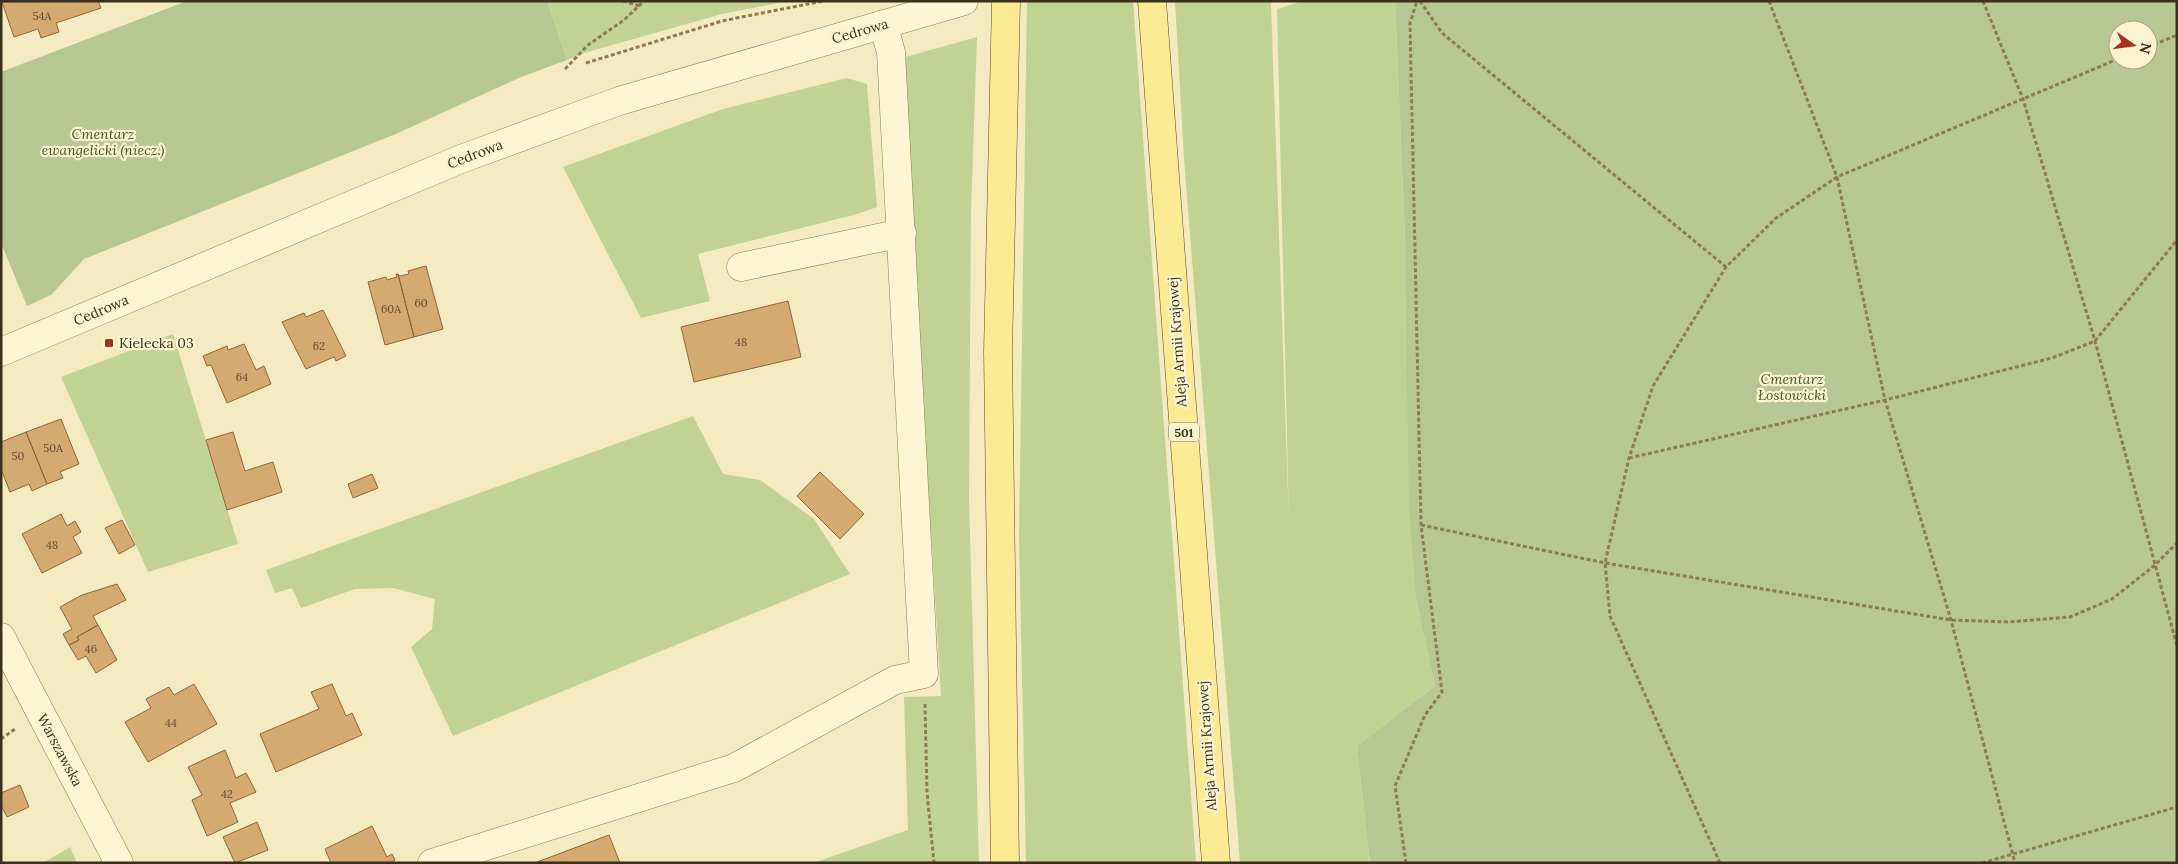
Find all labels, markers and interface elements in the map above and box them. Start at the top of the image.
house number: 54A [33,9,53,23]
street label: Cedrowa [830,14,890,48]
north arrow [2108,20,2158,70]
text: N [2136,41,2156,56]
park label: Cmentarz ewangelicki (niecz.) [42,125,164,159]
street label: Cedrowa [445,135,505,173]
street label: Aleja Armii Krajowej [1163,276,1191,409]
street label: Cedrowa [71,290,131,330]
house number: 60 [414,296,428,310]
house number: 60A [381,302,402,316]
place label: Kielecka 03 [119,334,194,352]
house number: 48 [735,335,747,349]
marker: Kielecka 03 [103,337,115,349]
house number: 62 [313,339,325,353]
house number: 64 [236,370,248,384]
park label: Cmentarz Łostowicki [1758,370,1826,404]
road number: 501 [1169,422,1199,442]
house number: 50A [43,441,64,455]
house number: 50 [12,449,25,463]
house number: 48 [46,538,58,552]
house number: 46 [85,642,97,656]
street label: Aleja Armii Krajowej [1193,680,1221,813]
street label: Warszawska [33,711,87,789]
house number: 44 [165,716,177,730]
house number: 42 [221,787,233,801]

